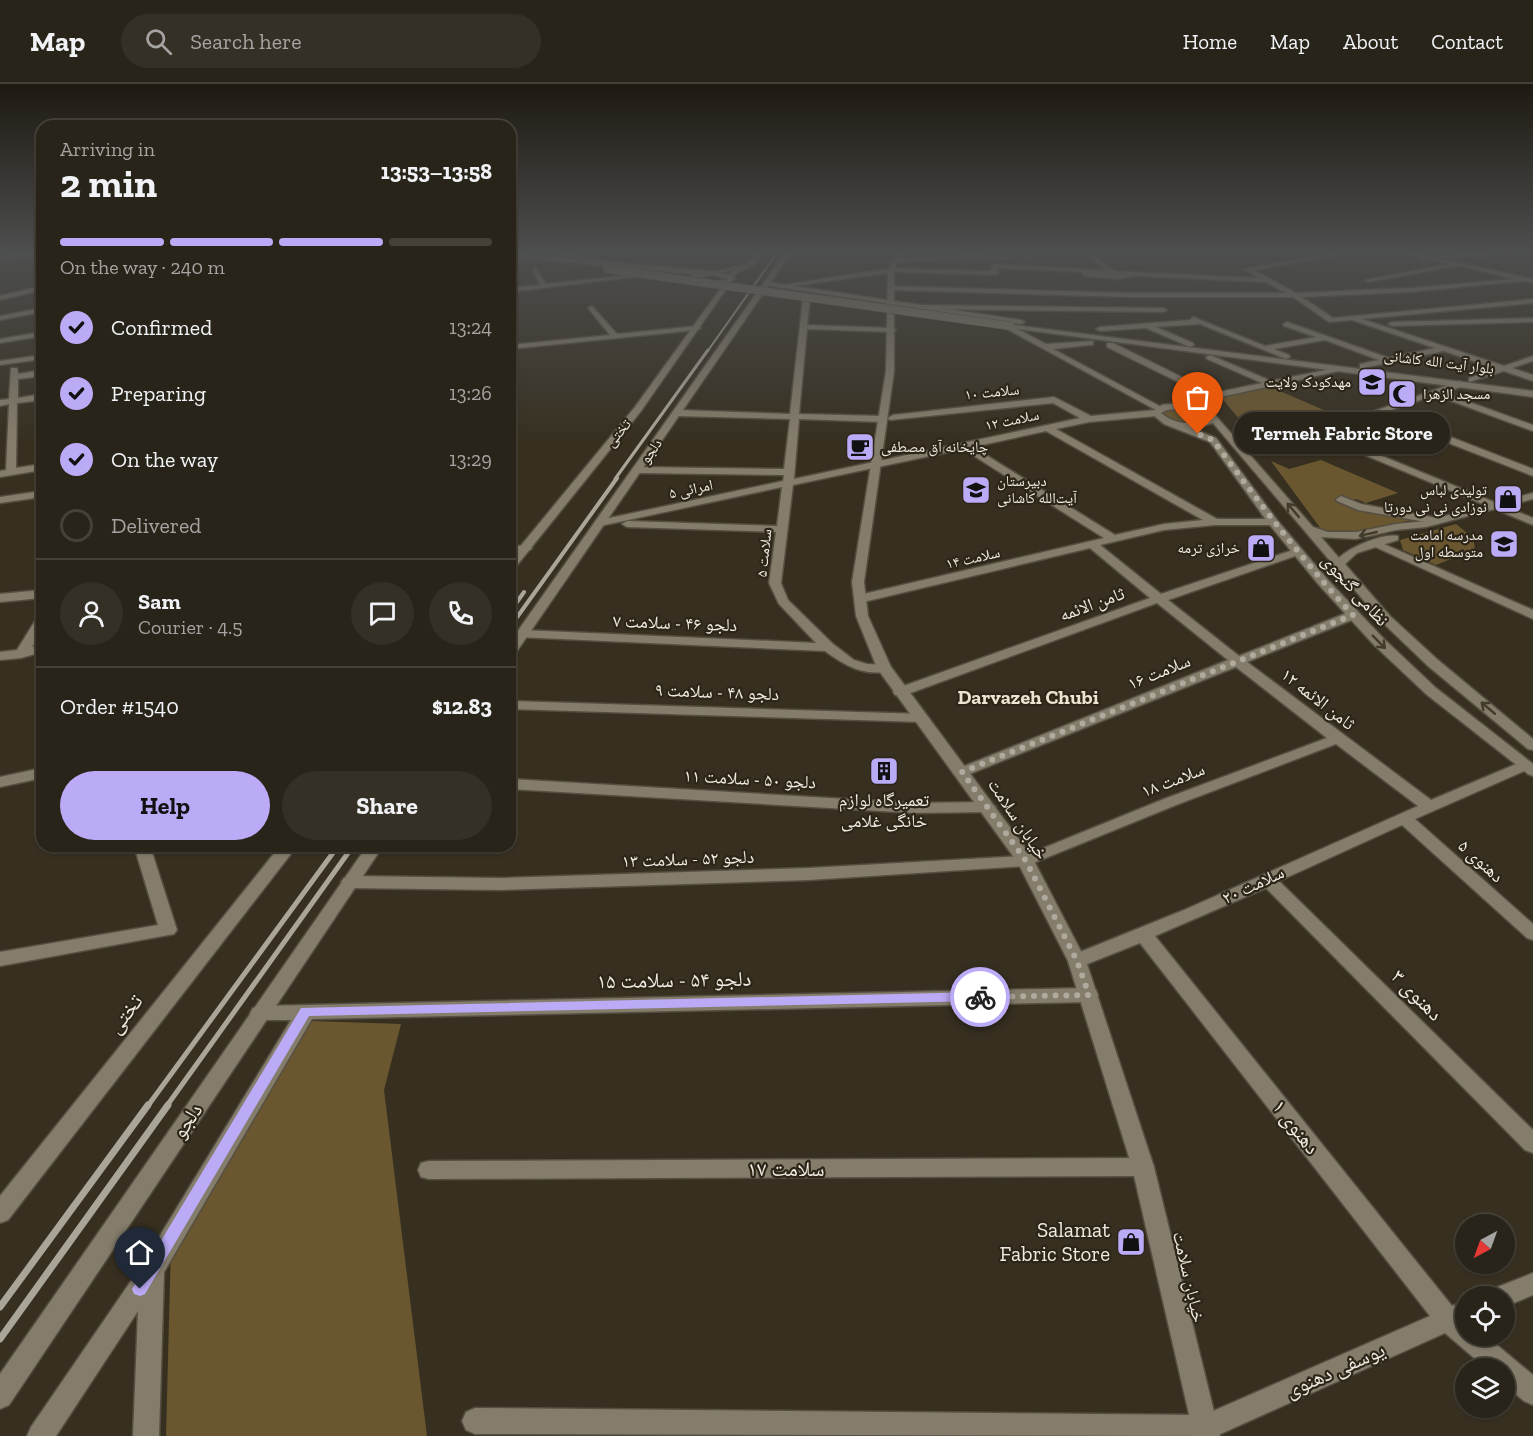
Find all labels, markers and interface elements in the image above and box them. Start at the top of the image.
search box [121,14,541,68]
text: Map [30,25,85,58]
icon: search [142,25,175,58]
text: Search here [190,28,302,55]
text: Home [1183,29,1237,54]
text: Map [1270,29,1310,54]
text: About [1343,29,1398,54]
text: Contact [1431,29,1503,54]
text: Arriving in [60,137,155,161]
text: 13:53–13:58 [381,158,492,185]
text: 2 min [60,160,157,207]
text: On the way · 240 m [60,255,225,279]
icon: check [60,311,93,344]
text: Confirmed [111,314,212,341]
text: 13:24 [449,315,492,339]
street label: بلوار آیت الله کاشانی [1383,346,1495,379]
school or university icon: مهدکودک ولایت [1356,366,1388,398]
pin [1172,372,1223,434]
place label: مهدکودک ولایت [1265,373,1351,391]
icon: check [60,377,93,410]
mosque icon: مسجد الزهرا [1386,378,1418,410]
text: Preparing [111,380,206,407]
street label: سلامت ۱۰ [964,380,1020,404]
text: 13:26 [449,381,492,405]
icon: bag [1181,381,1214,414]
place label: مسجد الزهرا [1423,385,1491,403]
street label: سلامت ۱۲ [983,405,1041,435]
callout: Termeh Fabric Store [1234,413,1450,455]
street label: تختی [601,415,636,451]
text: Termeh Fabric Store [1251,421,1433,445]
cafe icon: چایخانه آق مصطفی [844,431,876,463]
street label: دلجو [636,435,666,467]
place label: چایخانه آق مصطفی [881,438,989,457]
icon: check [60,443,93,476]
text: On the way [111,446,218,473]
text: 13:29 [449,447,492,471]
place label: دبیرستان آیت‌الله کاشانی [997,472,1078,508]
school or university icon: دبیرستان آیت‌الله کاشانی [960,474,992,506]
street label: امرائی ۵ [667,476,715,503]
place label: تولیدی لباس نوزادی نی نی دورتا [1384,481,1488,517]
shop icon: تولیدی لباس نوزادی نی نی دورتا [1492,483,1524,515]
one-way arrow [1286,503,1300,518]
text: Delivered [111,512,201,539]
place label: مدرسه امامت متوسطه اول [1410,526,1483,562]
street label: سلامت ۵ [753,528,775,578]
school or university icon: مدرسه امامت متوسطه اول [1488,528,1520,560]
one-way arrow [1359,529,1379,540]
shop icon: خرازی ترمه [1245,532,1277,564]
place label: خرازی ترمه [1178,539,1240,558]
street label: سلامت ۱۴ [944,543,1002,573]
street label: نظامی گنجوی [1317,549,1393,631]
button: person [60,582,123,645]
button: chat [351,582,414,645]
button: phone [429,582,492,645]
street label: ثامن الائمه [1056,582,1128,626]
text: Sam [138,588,181,615]
street label: دلجو ۴۶ - سلامت ۷ [612,610,738,636]
text: Courier · 4.5 [138,615,243,639]
one-way arrow [1372,635,1387,649]
street label: سلامت ۱۶ [1124,649,1194,695]
street label: ثامن الائمه ۱۲ [1277,663,1359,735]
street label: دلجو ۴۸ - سلامت ۹ [654,679,780,705]
district label: Darvazeh Chubi [957,685,1099,709]
text: Order #1540 [60,693,179,720]
text: $12.83 [432,693,492,720]
one-way arrow [1480,702,1496,715]
building icon: تعمیرگاه لوازم خانگی غلامی [868,755,900,787]
street label: سلامت ۱۸ [1138,758,1208,802]
street label: دلجو ۵۰ - سلامت ۱۱ [683,765,817,793]
button: Help [60,771,270,840]
button: Share [282,771,492,840]
street label: خیابان سلامت [983,775,1053,863]
place label: تعمیرگاه لوازم خانگی غلامی [839,789,929,832]
street label: دهنوی ۵ [1454,835,1508,887]
street label: دلجو ۵۲ - سلامت ۱۳ [621,846,755,872]
street label: سلامت ۲۰ [1218,861,1288,909]
street label: دهنوی ۳ [1386,964,1448,1026]
street label: دلجو ۵۴ - سلامت ۱۵ [597,966,751,993]
courier [950,967,1010,1027]
icon: bike [964,981,997,1014]
street label: تختی [101,989,149,1039]
street label: دهنوی ۱ [1267,1094,1325,1159]
street label: دلجو [166,1098,207,1143]
street label: سلامت ۱۷ [748,1156,825,1181]
north arrow [1455,1214,1515,1274]
map controls [1455,1214,1515,1418]
place label: Salamat Fabric Store [1000,1217,1110,1266]
shop icon: Salamat Fabric Store [1115,1226,1147,1258]
pin [114,1227,165,1289]
street label: خیابان سلامت [1168,1230,1210,1324]
icon: home [123,1236,156,1269]
button: locate [1455,1286,1515,1346]
street label: یوسفی دهنوی [1281,1336,1389,1404]
button: layers [1455,1358,1515,1418]

